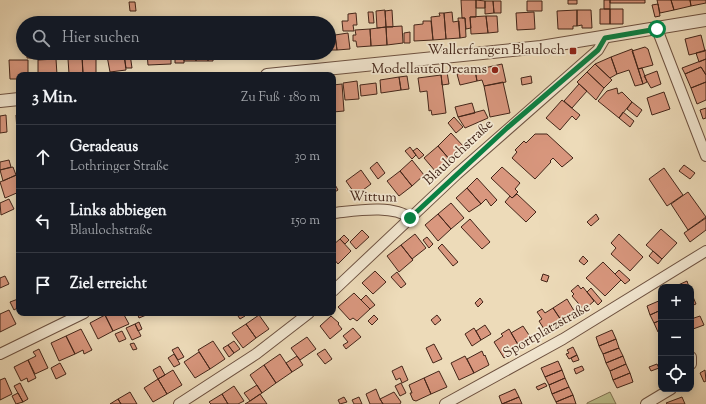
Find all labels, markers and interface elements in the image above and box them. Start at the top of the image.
search box [16,16,336,60]
route start [648,20,666,38]
icon: search [30,27,52,49]
text: Hier suchen [62,28,140,49]
place label: Wallerfangen Blauloch [428,41,565,61]
marker: Wallerfangen Blauloch [568,46,578,56]
place label: ModellautoDreams [371,60,487,80]
marker: ModellautoDreams [490,65,500,75]
text: 3 Min. [32,86,77,110]
text: Zu Fuß · 180 m [241,89,320,107]
street label: Blaulochstraße [420,115,498,191]
text: Geradeaus [70,137,138,158]
icon: ahead [32,146,54,168]
text: 30 m [294,148,320,166]
text: Lothringer Straße [70,158,169,176]
street label: Wittum [349,188,398,208]
text: Links abbiegen [70,201,167,222]
route end [401,209,419,227]
icon: left [32,210,54,232]
text: 150 m [291,212,320,230]
text: Blaulochstraße [70,222,152,240]
icon: arrive [32,274,54,296]
text: Ziel erreicht [70,274,147,295]
map controls [658,284,694,392]
button: + [658,284,694,320]
street label: Sportplatzstraße [500,298,594,364]
button: − [658,320,694,356]
button: locate [658,356,694,392]

